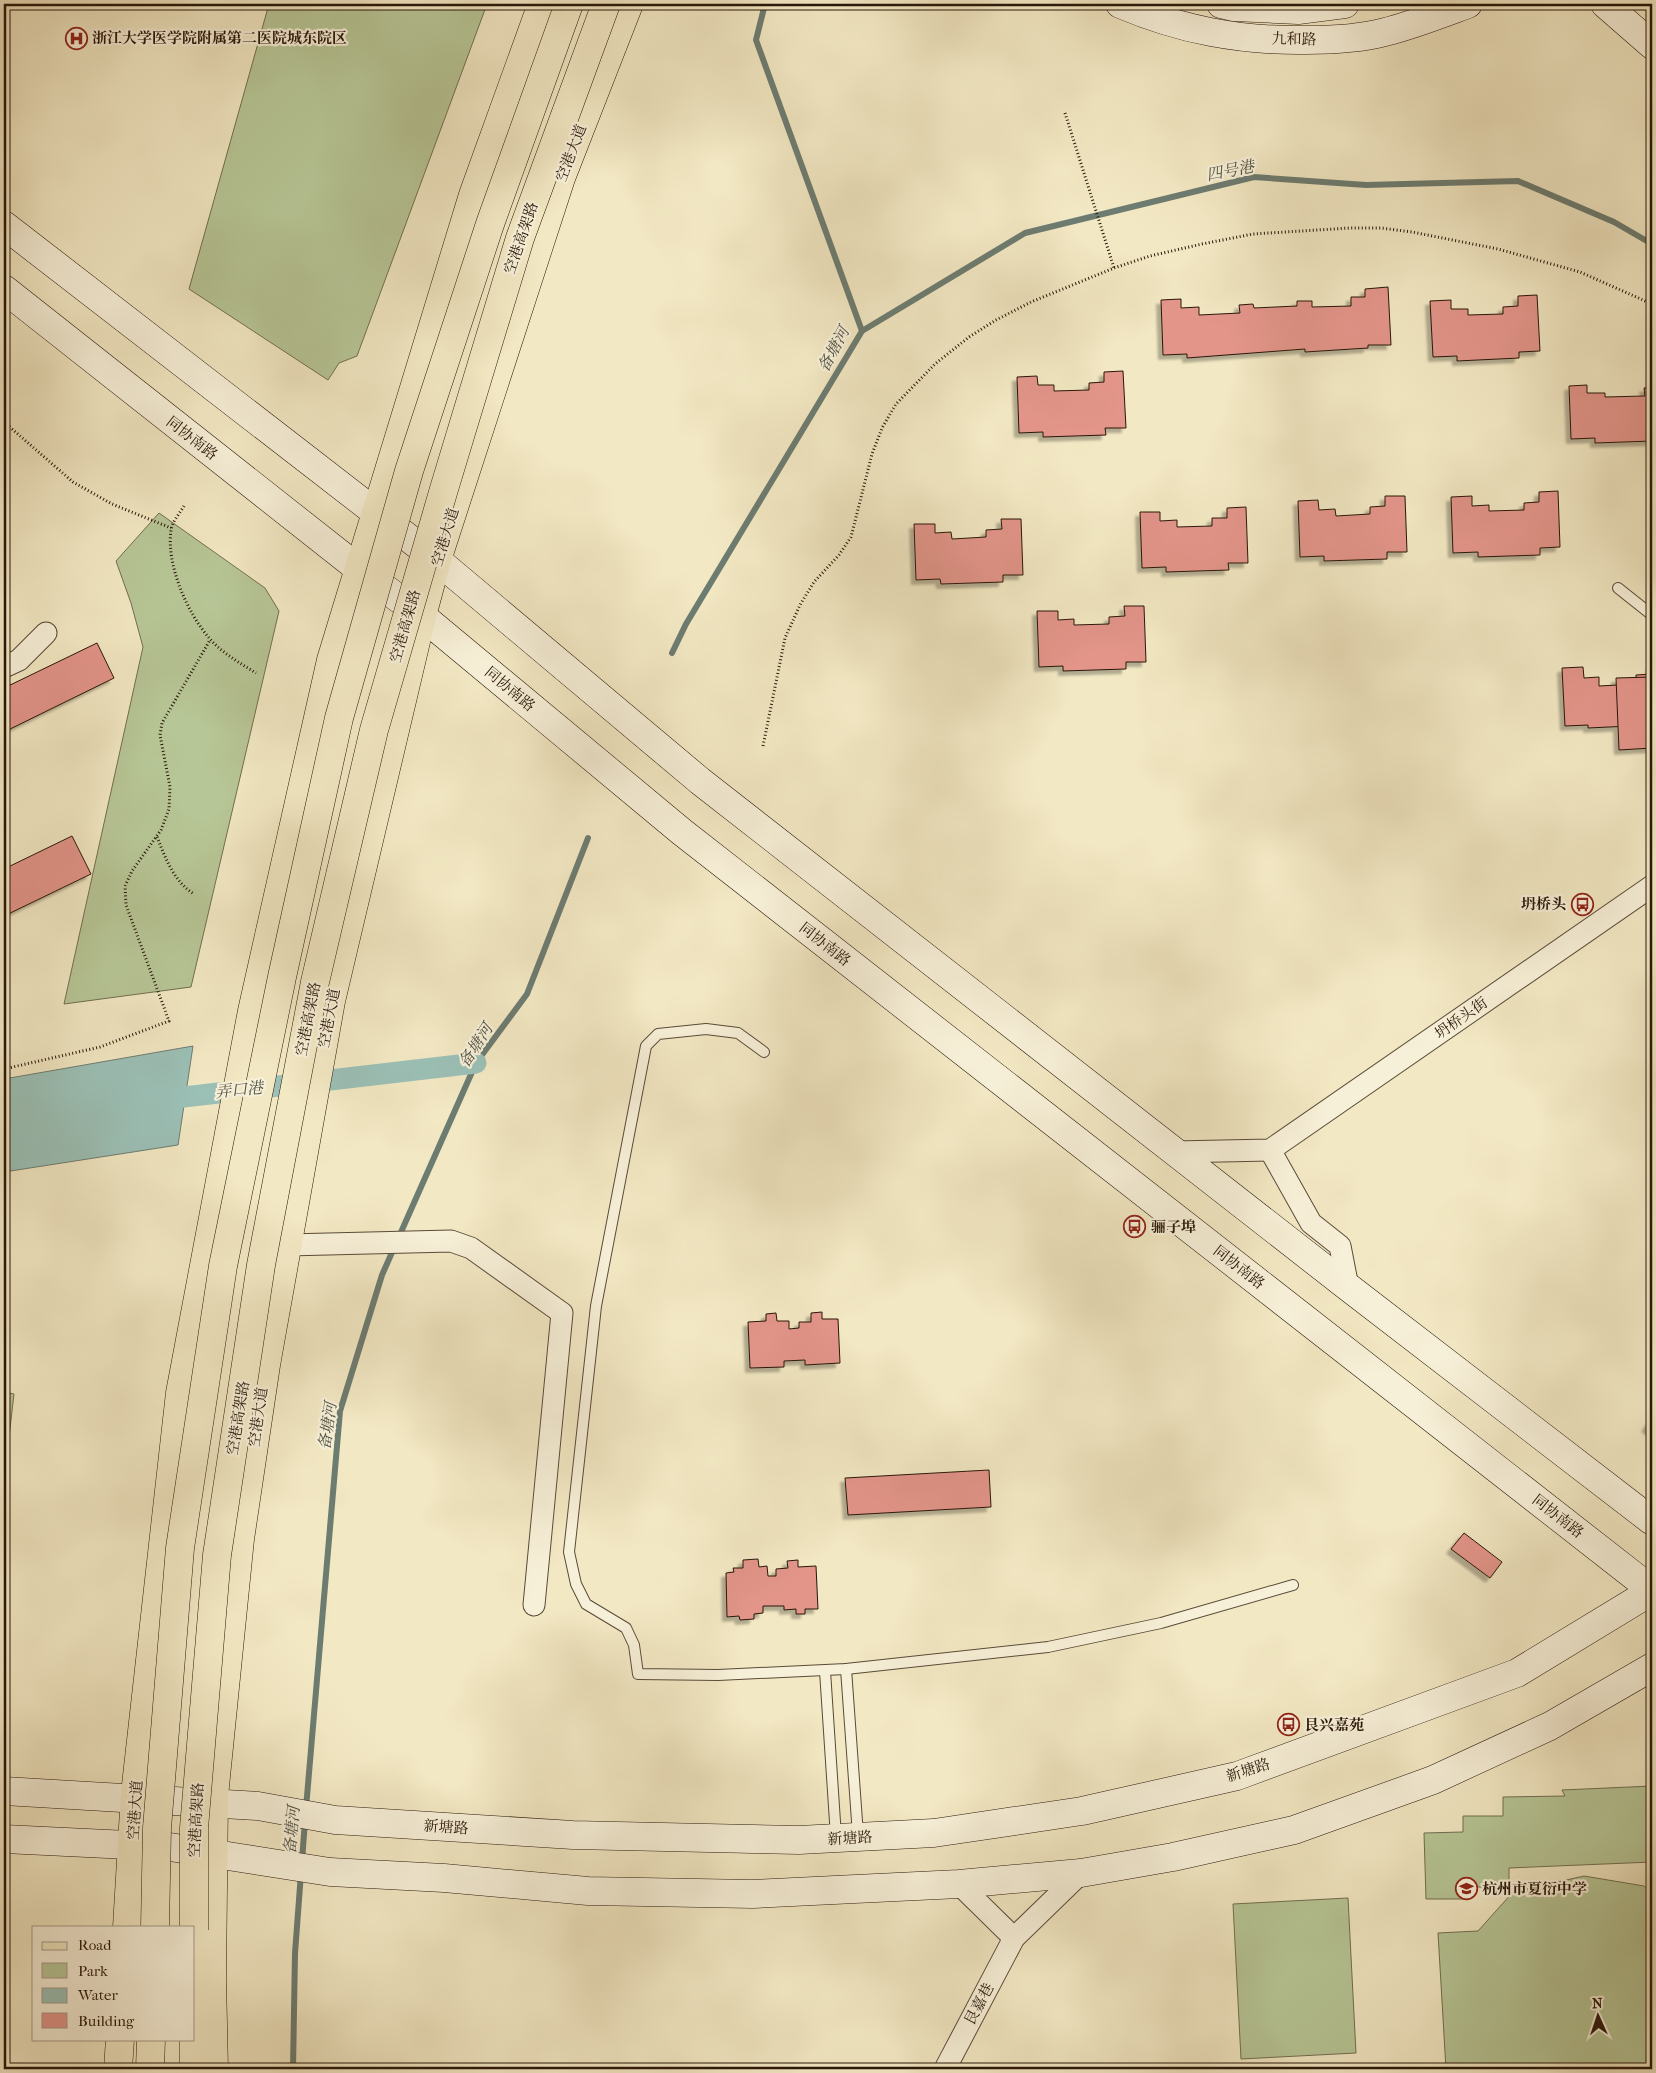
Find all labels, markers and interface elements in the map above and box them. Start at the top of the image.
hospital icon: 浙江大学医学院附属第二医院城东院区 [64,26,88,50]
place label: 浙江大学医学院附属第二医院城东院区 [92,29,347,47]
street label: 九和路 [1271,30,1317,48]
street label: 空港大道 [552,122,590,184]
water label: 四号港 [1205,156,1257,184]
street label: 空港高架路 [500,200,542,276]
water label: 备塘河 [814,321,855,375]
street label: 同协南路 [163,412,221,464]
street label: 空港大道 [428,506,462,568]
street label: 空港高架路 [386,587,424,665]
street label: 同协南路 [481,663,539,715]
bus stop icon: 坍桥头 [1570,892,1594,916]
place label: 坍桥头 [1521,895,1566,913]
street label: 同协南路 [796,918,854,970]
street label: 空港高架路 [292,980,324,1058]
street label: 空港大道 [314,987,344,1049]
street label: 坍桥头街 [1431,993,1491,1043]
water label: 备塘河 [454,1017,498,1071]
water label: 弄口港 [214,1077,266,1101]
bus stop icon: 骊子埠 [1123,1215,1147,1239]
place label: 骊子埠 [1151,1218,1196,1236]
street label: 同协南路 [1210,1241,1268,1293]
street label: 空港高架路 [223,1380,253,1456]
street label: 空港大道 [245,1386,271,1448]
water label: 备塘河 [315,1398,341,1451]
street label: 同协南路 [1529,1490,1587,1542]
bus stop icon: 艮兴嘉苑 [1276,1713,1300,1737]
place label: 艮兴嘉苑 [1304,1716,1364,1734]
street label: 新塘路 [1224,1754,1272,1786]
street label: 空港大道 [124,1779,146,1841]
street label: 空港高架路 [185,1782,207,1858]
water label: 备塘河 [280,1802,303,1855]
street label: 新塘路 [423,1816,469,1838]
street label: 新塘路 [827,1828,873,1848]
school or university icon: 杭州市夏衍中学 [1454,1877,1478,1901]
place label: 杭州市夏衍中学 [1482,1880,1587,1898]
legend [32,1926,195,2040]
text: Road [78,1936,112,1954]
text: Park [78,1962,108,1980]
street label: 艮嘉巷 [960,1980,998,2028]
text: Water [77,1986,118,2004]
north arrow [1574,1990,1624,2040]
text: N [1592,1995,1603,2012]
text: Building [78,2012,135,2030]

